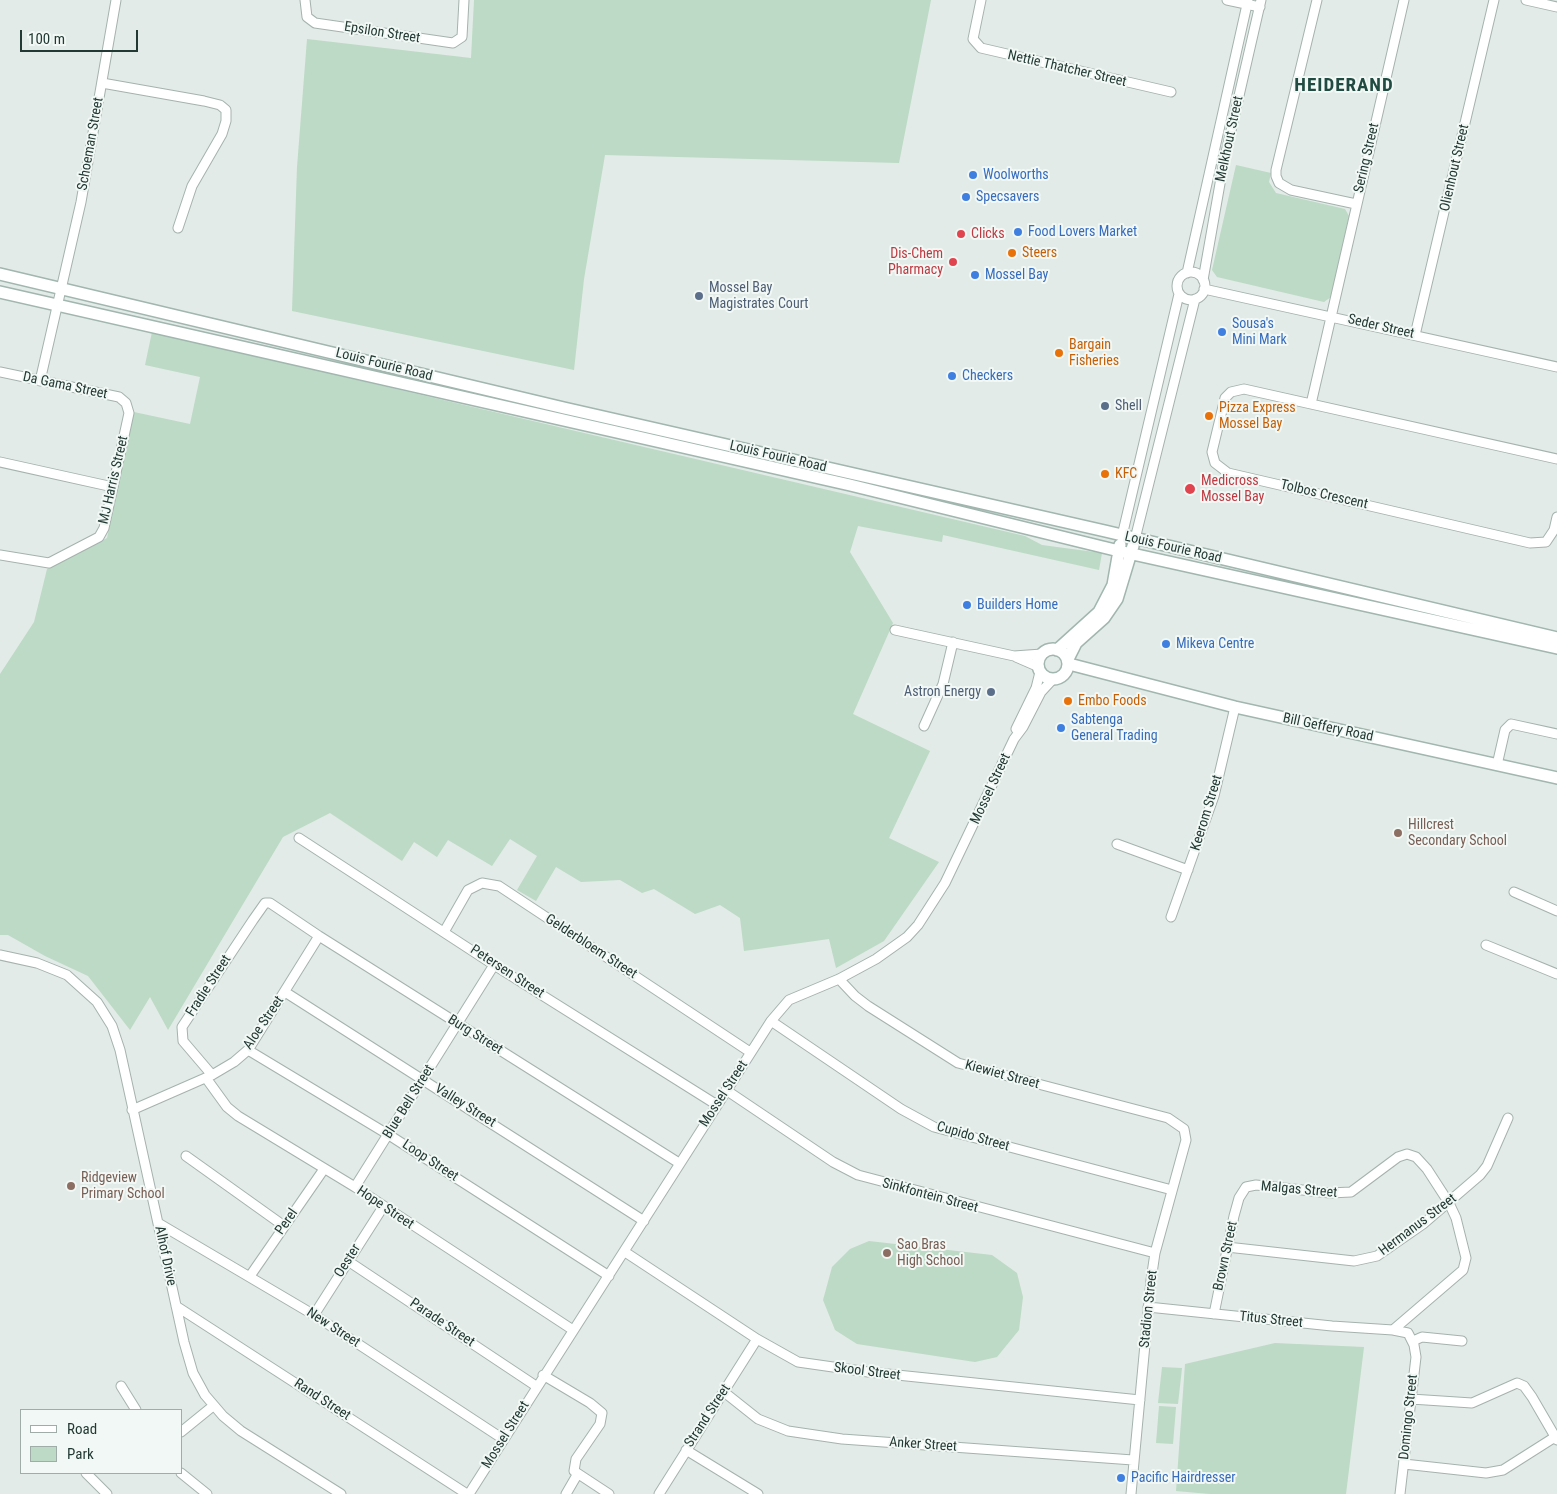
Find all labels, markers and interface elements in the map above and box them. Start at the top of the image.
street label: Epsilon Street [343,19,421,47]
scale bar [22,20,140,52]
text: 100 m [28,30,65,48]
street label: Nettie Thatcher Street [1006,47,1128,91]
district label: HEIDERAND [1293,75,1395,97]
street label: Melkhout Street [1213,95,1247,183]
street label: Schoeman Street [75,96,107,192]
street label: Sering Street [1351,122,1383,194]
street label: Olienhout Street [1437,123,1473,213]
place label: Woolworths [983,167,1049,183]
marker: Woolworths [967,169,979,181]
place label: Specsavers [976,189,1039,205]
marker: Specsavers [960,191,972,203]
place label: Food Lovers Market [1028,224,1137,240]
place label: Clicks [971,226,1005,242]
marker: Food Lovers Market [1012,226,1024,238]
marker: Clicks [955,228,967,240]
place label: Steers [1022,245,1057,261]
place label: Dis-Chem Pharmacy [888,246,943,278]
marker: Steers [1006,247,1018,259]
marker: Dis-Chem Pharmacy [947,256,959,268]
place label: Mossel Bay [985,267,1048,283]
marker: Mossel Bay [969,269,981,281]
place label: Mossel Bay Magistrates Court [709,280,808,312]
marker: Mossel Bay Magistrates Court [693,290,705,302]
street label: Seder Street [1346,311,1416,343]
place label: Sousa's Mini Mark [1232,316,1287,348]
marker: Sousa's Mini Mark [1216,326,1228,338]
place label: Bargain Fisheries [1069,337,1119,370]
street label: Louis Fourie Road [334,345,434,385]
marker: Bargain Fisheries [1053,347,1065,359]
place label: Checkers [962,368,1013,384]
street label: Da Gama Street [21,369,109,403]
marker: Checkers [946,370,958,382]
place label: Shell [1115,398,1142,414]
marker: Shell [1099,400,1111,412]
place label: Pizza Express Mossel Bay [1219,400,1296,432]
marker: Pizza Express Mossel Bay [1203,410,1215,422]
street label: MJ Harris Street [96,434,132,526]
street label: Louis Fourie Road [728,438,828,476]
place label: KFC [1115,466,1137,482]
marker: KFC [1099,468,1111,480]
place label: Medicross Mossel Bay [1201,473,1264,506]
street label: Tolbos Crescent [1279,477,1369,513]
marker: Medicross Mossel Bay [1183,482,1197,496]
street label: Louis Fourie Road [1123,529,1223,567]
place label: Builders Home [977,597,1058,613]
marker: Builders Home [961,599,973,611]
place label: Mikeva Centre [1176,636,1254,652]
marker: Mikeva Centre [1160,638,1172,650]
place label: Astron Energy [904,684,981,700]
marker: Astron Energy [985,686,997,698]
place label: Embo Foods [1078,693,1147,709]
marker: Embo Foods [1062,695,1074,707]
street label: Bill Geffery Road [1281,710,1375,746]
place label: Sabtenga General Trading [1071,712,1158,744]
marker: Sabtenga General Trading [1055,722,1067,734]
street label: Mossel Street [967,751,1015,827]
street label: Keerom Street [1188,773,1226,853]
place label: Hillcrest Secondary School [1408,817,1507,850]
marker: Hillcrest Secondary School [1392,827,1404,839]
street label: Gelderbloem Street [542,911,640,983]
street label: Petersen Street [467,942,547,1002]
street label: Fradie Street [183,952,235,1020]
street label: Aloe Street [240,993,288,1053]
street label: Burg Street [444,1012,506,1058]
street label: Mossel Street [696,1057,752,1131]
street label: Kiewiet Street [963,1057,1041,1093]
street label: Blue Bell Street [380,1062,438,1142]
street label: Valley Street [431,1081,499,1131]
street label: Cupido Street [935,1119,1011,1155]
street label: Loop Street [399,1137,461,1185]
place label: Ridgeview Primary School [81,1170,165,1202]
street label: Sinkfontein Street [880,1175,980,1217]
street label: Malgas Street [1260,1178,1338,1202]
marker: Ridgeview Primary School [65,1180,77,1192]
street label: Hope Street [353,1183,417,1233]
street label: Hermanus Street [1376,1190,1460,1260]
street label: Perel [272,1206,302,1238]
street label: Brown Street [1210,1220,1242,1292]
street label: Alhof Drive [150,1225,180,1287]
place label: Sao Bras High School [897,1237,964,1270]
street label: Oester [331,1241,365,1281]
marker: Sao Bras High School [881,1247,893,1259]
street label: Stadion Street [1137,1269,1161,1349]
street label: Parade Street [406,1295,478,1351]
street label: New Street [303,1305,363,1351]
street label: Titus Street [1238,1308,1304,1332]
street label: Skool Street [833,1360,901,1384]
street label: Domingo Street [1396,1374,1422,1460]
street label: Rand Street [291,1376,353,1424]
street label: Strand Street [681,1381,735,1451]
street label: Mossel Street [479,1398,533,1472]
legend [20,1409,182,1474]
text: Road [67,1420,97,1438]
street label: Anker Street [889,1434,957,1456]
text: Park [67,1445,94,1463]
place label: Pacific Hairdresser [1131,1470,1236,1486]
marker: Pacific Hairdresser [1115,1472,1127,1484]

